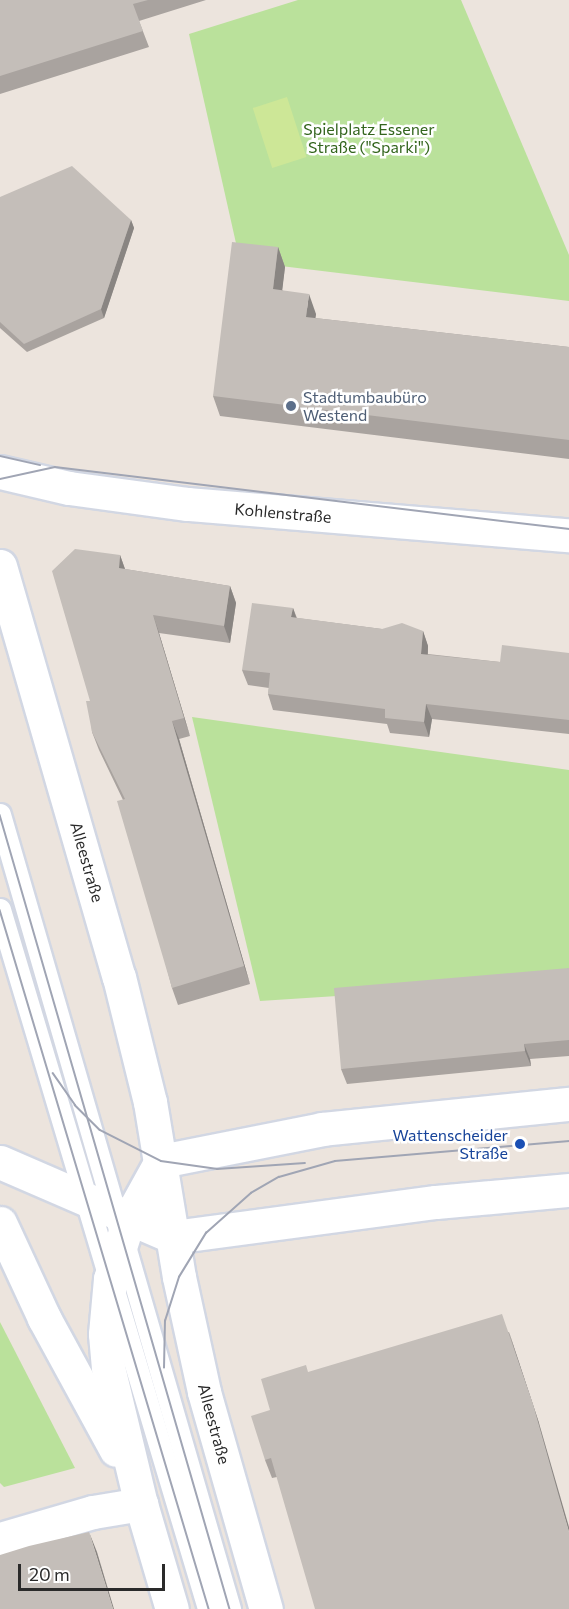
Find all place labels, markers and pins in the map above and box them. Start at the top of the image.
place label: Stadtumbaubüro Westend [303,387,427,425]
marker: Stadtumbaubüro Westend [284,399,298,413]
place label: Wattenscheider Straße [393,1125,508,1163]
marker: Wattenscheider Straße [513,1137,527,1151]

